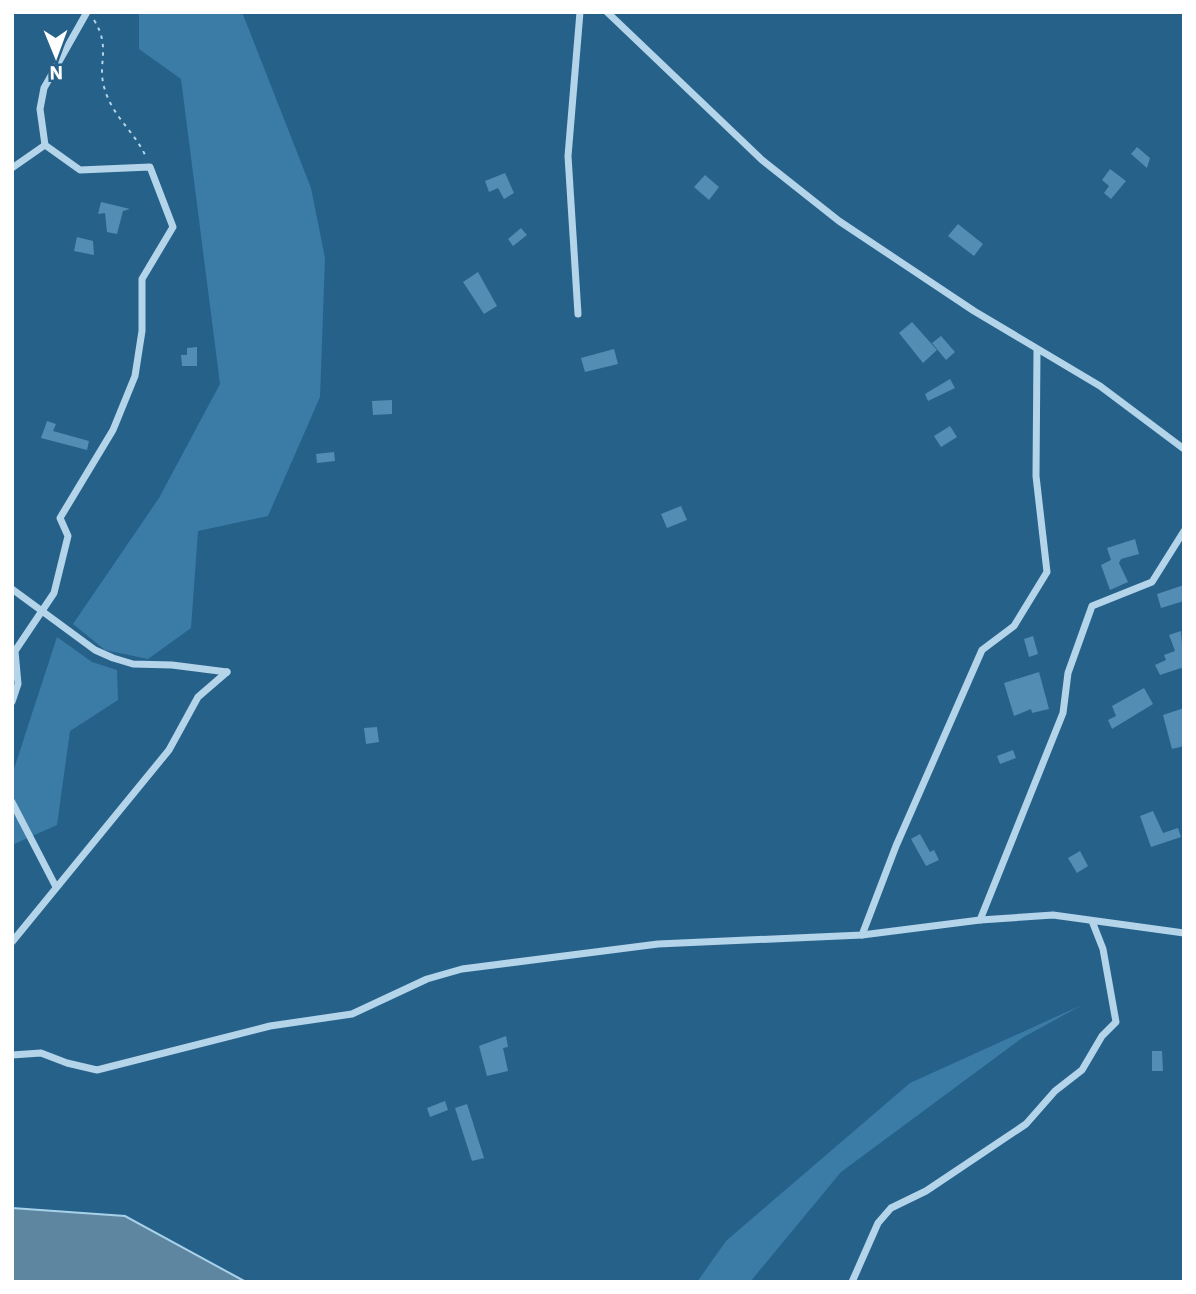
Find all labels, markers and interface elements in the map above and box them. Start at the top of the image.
north arrow [21,21,91,91]
text: N [49,61,63,85]

